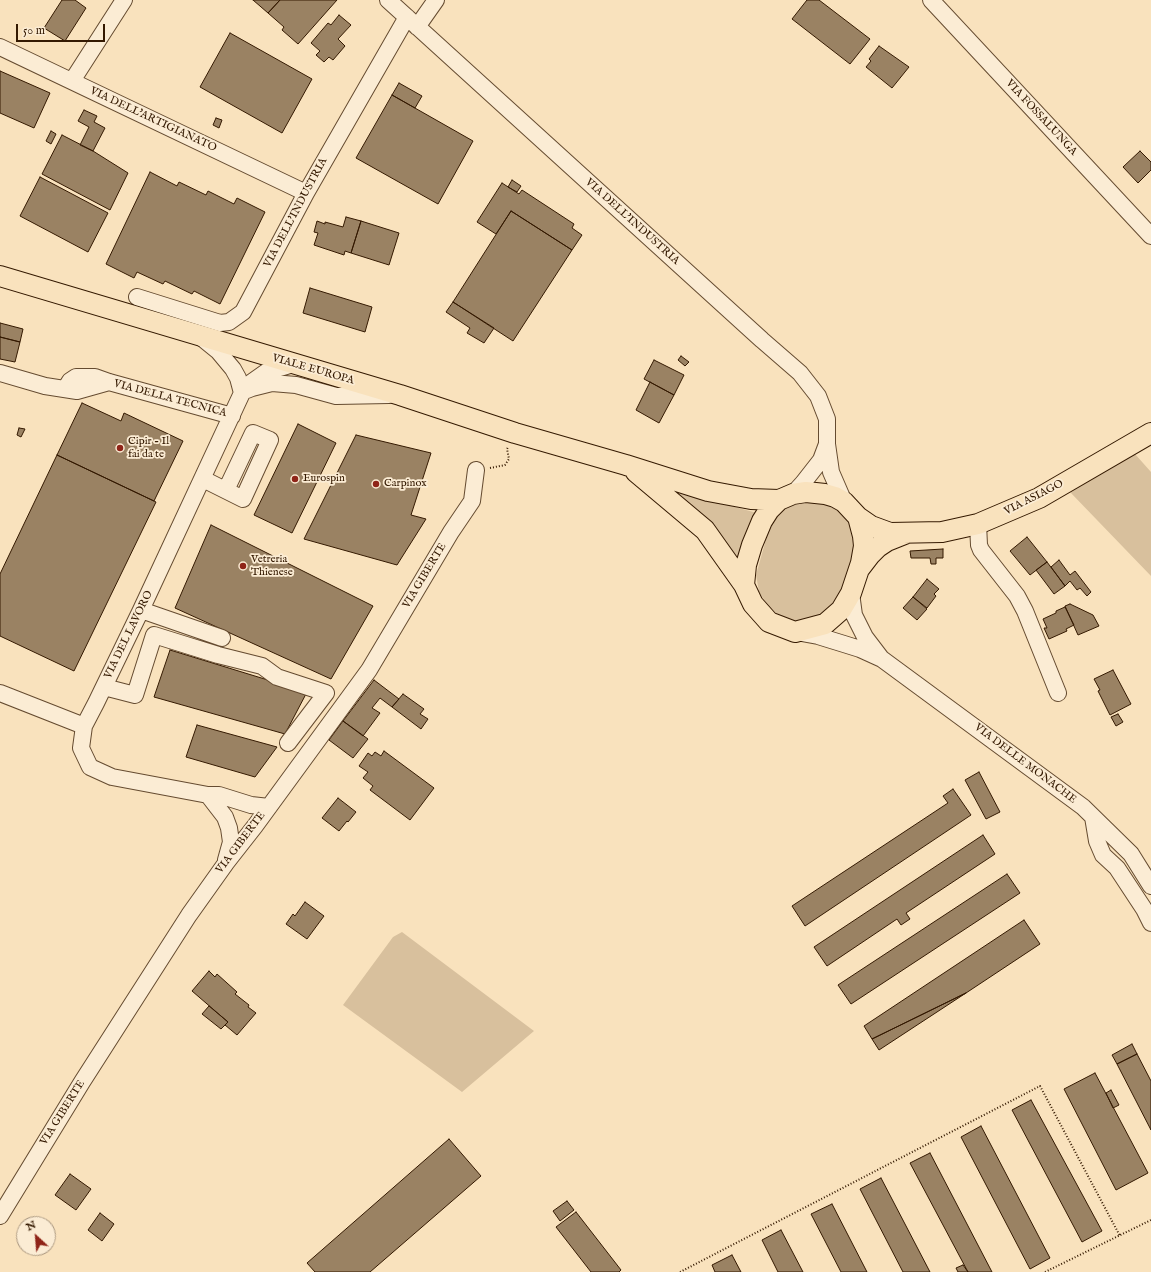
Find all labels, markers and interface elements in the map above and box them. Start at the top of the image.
scale bar [18,16,107,42]
text: 50 m [23,23,45,38]
street label: VIA FOSSALUNGA [1002,77,1080,159]
street label: VIA DELL'ARTIGIANATO [88,85,218,155]
street label: VIA DELL'INDUSTRIA [261,156,331,270]
street label: VIA DELL'INDUSTRIA [582,176,682,268]
street label: VIALE EUROPA [270,352,356,388]
street label: VIA DELLA TECNICA [112,378,228,420]
place label: Cipir - Il fai da te [128,435,169,461]
marker: Cipir - Il fai da te [115,443,125,453]
place label: Eurospin [303,472,345,486]
marker: Eurospin [290,474,300,484]
place label: Carpinox [384,477,427,491]
street label: VIA ASIAGO [1002,477,1066,519]
marker: Carpinox [371,479,381,489]
street label: VIA GIBERTE [400,541,450,611]
place label: Vetreria Thienese [251,553,293,579]
marker: Vetreria Thienese [238,561,248,571]
street label: VIA DEL LAVORO [102,589,156,681]
street label: VIA DELLE MONACHE [971,721,1079,807]
street label: VIA GIBERTE [213,810,269,876]
street label: VIA GIBERTE [38,1078,88,1148]
north arrow [16,1216,56,1256]
text: N [24,1218,39,1234]

